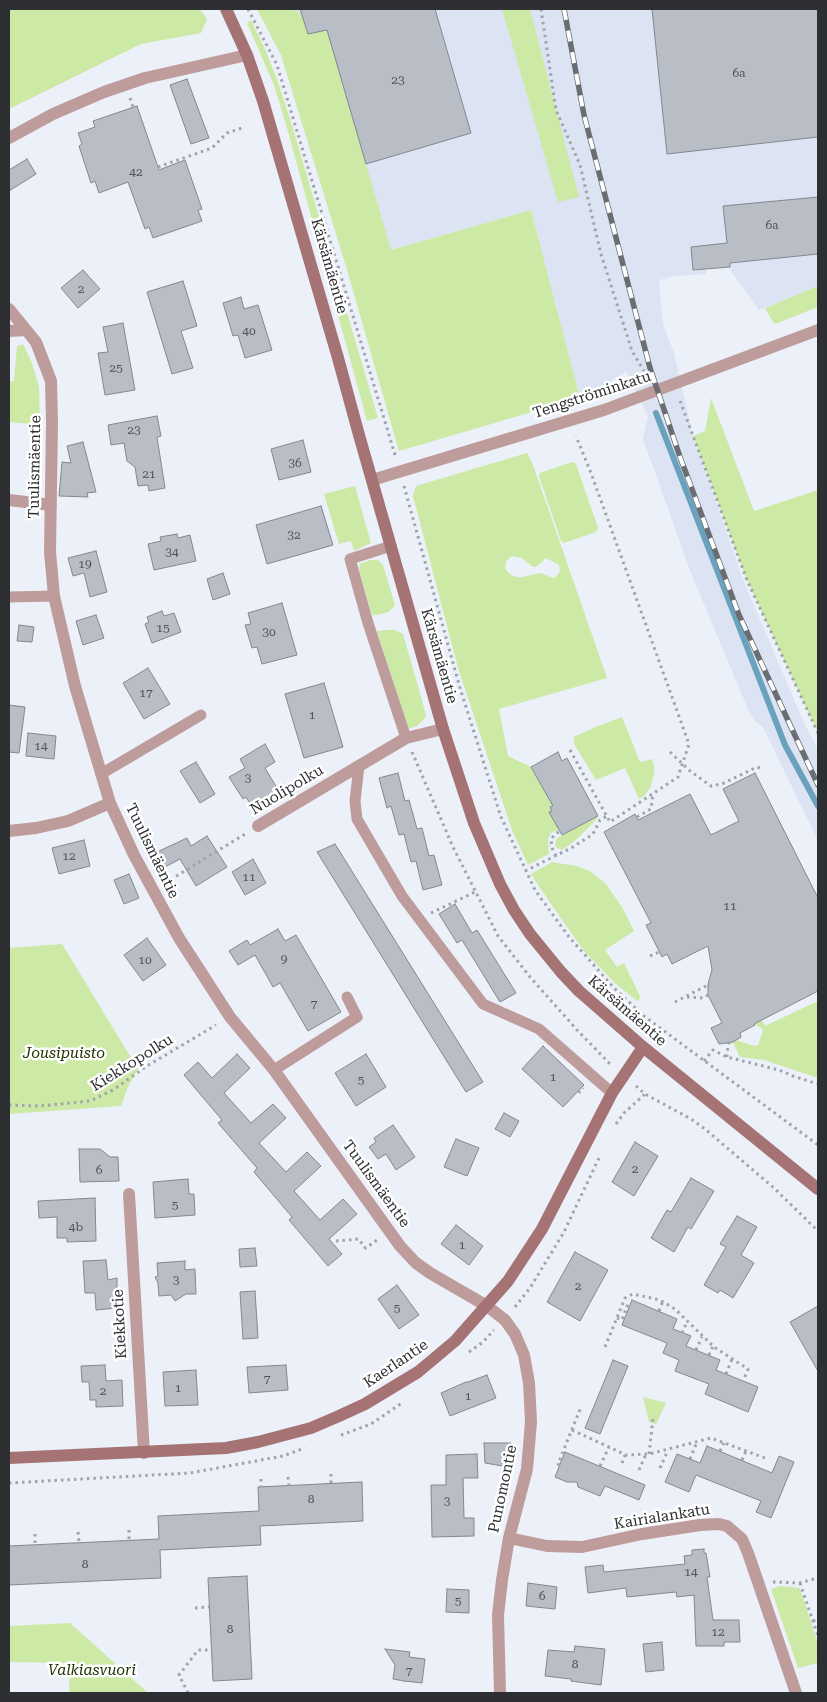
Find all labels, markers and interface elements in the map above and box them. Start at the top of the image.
house number: 6a [732,66,746,80]
house number: 23 [391,73,405,87]
house number: 42 [129,165,143,179]
street label: Kärsämäentie [307,216,351,316]
house number: 6a [765,218,779,232]
house number: 2 [78,282,84,296]
house number: 40 [242,324,256,338]
house number: 25 [109,361,123,375]
street label: Tengströminkatu [531,367,653,423]
street label: Tuulismäentie [25,415,45,519]
house number: 23 [127,423,141,437]
house number: 36 [288,456,302,470]
house number: 21 [142,467,156,481]
house number: 32 [287,528,301,542]
house number: 34 [165,545,179,559]
house number: 19 [78,557,92,571]
street label: Kärsämäentie [417,606,461,706]
house number: 15 [156,621,170,635]
house number: 30 [262,625,276,639]
house number: 17 [139,686,153,700]
house number: 1 [309,708,315,722]
house number: 14 [34,739,48,753]
street label: Nuolipolku [247,761,327,819]
house number: 3 [245,771,251,785]
street label: Tuulismäentie [121,801,183,901]
house number: 12 [62,849,76,863]
house number: 11 [242,870,256,884]
house number: 11 [723,899,737,913]
house number: 9 [281,952,287,966]
house number: 10 [138,953,152,967]
street label: Kärsämäentie [584,972,670,1050]
house number: 7 [311,997,317,1011]
street label: Kiekkopolku [88,1031,176,1095]
park label: Jousipuisto [23,1045,105,1063]
house number: 1 [550,1070,556,1084]
house number: 5 [358,1073,364,1087]
street label: Tuulismäentie [338,1137,414,1231]
house number: 2 [632,1162,638,1176]
house number: 6 [96,1163,102,1177]
house number: 5 [172,1198,178,1212]
house number: 4b [69,1220,83,1234]
house number: 1 [459,1238,465,1252]
house number: 3 [173,1273,179,1287]
house number: 2 [575,1279,581,1293]
street label: Kiekkotie [109,1289,131,1359]
house number: 5 [394,1301,400,1315]
street label: Kaerlantie [360,1336,432,1392]
house number: 7 [264,1372,270,1386]
house number: 1 [175,1381,181,1395]
house number: 2 [100,1384,106,1398]
house number: 1 [465,1389,471,1403]
street label: Punomontie [485,1443,521,1535]
house number: 8 [308,1492,314,1506]
house number: 3 [444,1494,450,1508]
street label: Kairialankatu [613,1501,711,1533]
house number: 8 [82,1557,88,1571]
house number: 14 [684,1565,698,1579]
house number: 6 [539,1589,545,1603]
house number: 5 [455,1594,461,1608]
house number: 8 [227,1622,233,1636]
house number: 12 [711,1625,725,1639]
house number: 8 [572,1657,578,1671]
park label: Valkiasvuori [48,1662,136,1680]
house number: 7 [406,1664,412,1678]

